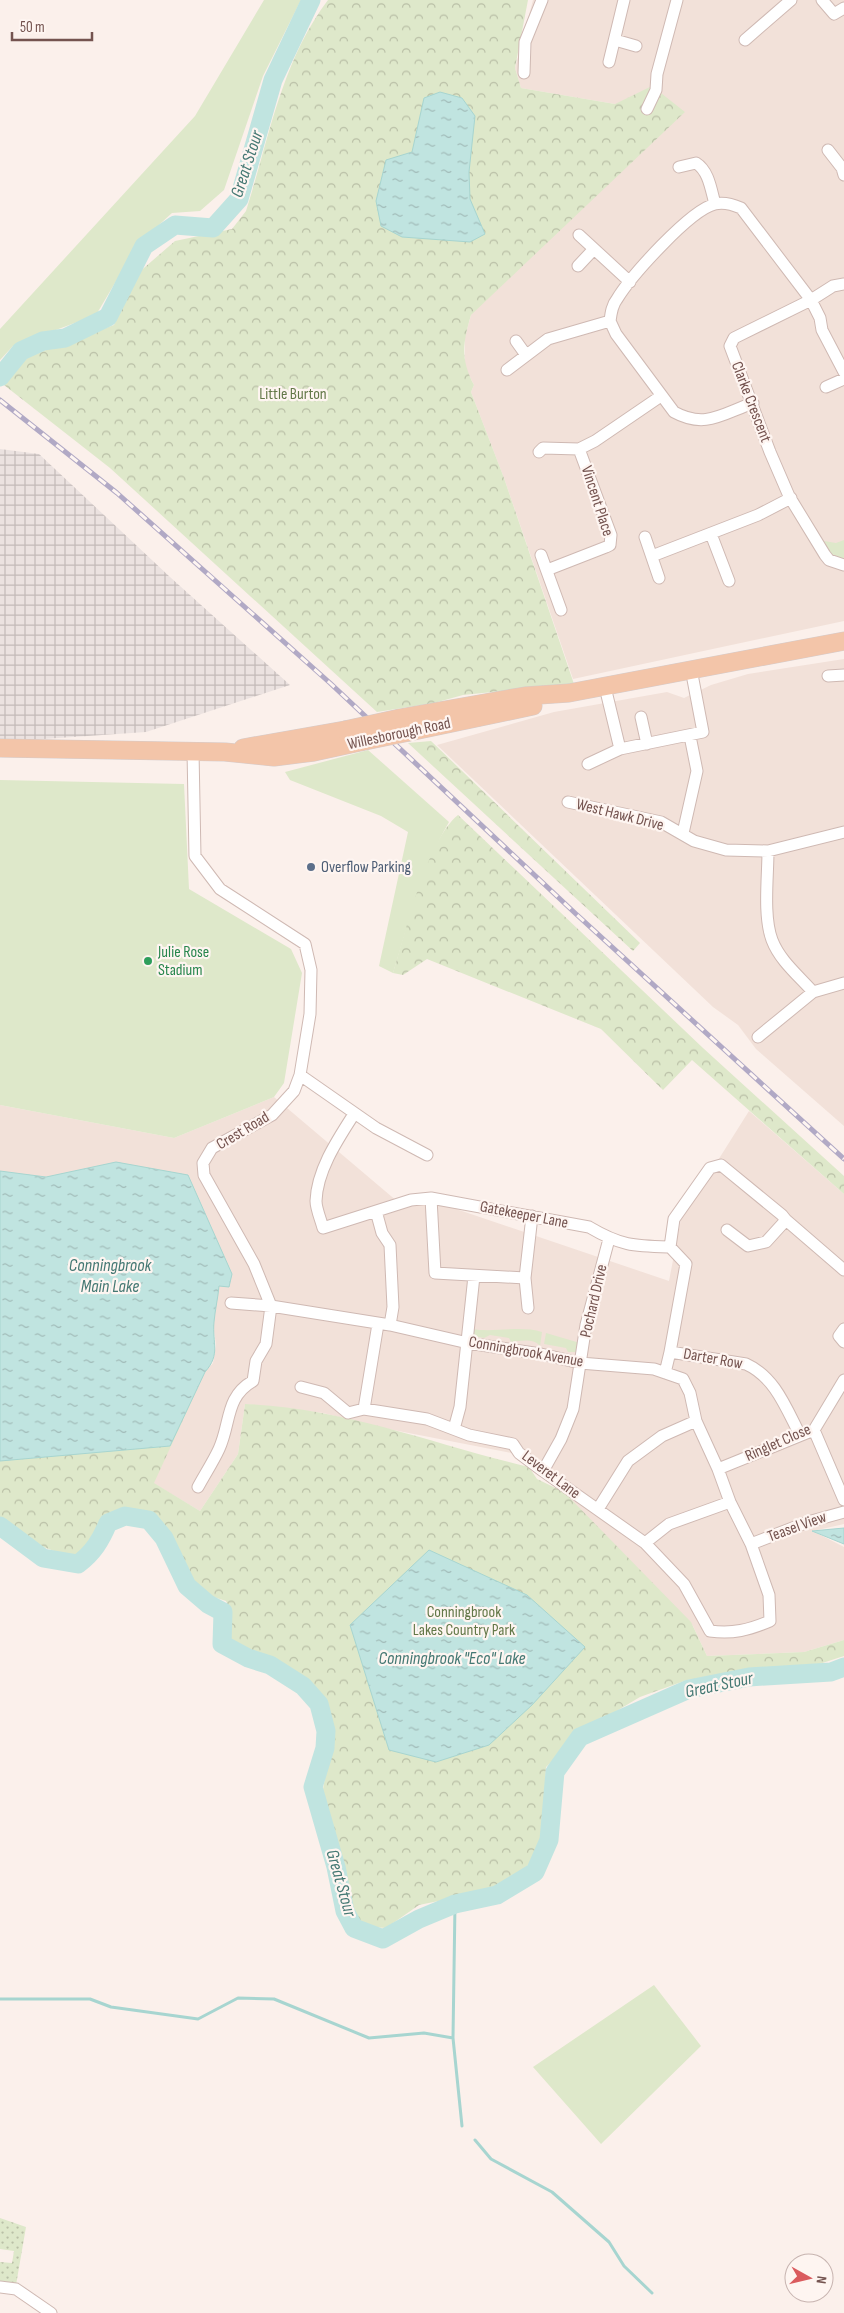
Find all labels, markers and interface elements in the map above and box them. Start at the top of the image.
scale bar [12,10,92,42]
text: 50 m [20,18,45,37]
water label: Great Stour [226,127,268,200]
street label: Clarke Crescent [727,359,775,445]
park label: Little Burton [259,385,327,404]
street label: Vincent Place [577,463,617,539]
street label: Willesborough Road [346,714,452,754]
street label: West Hawk Drive [574,795,666,835]
place label: Overflow Parking [321,858,411,877]
marker: Overflow Parking [305,861,317,873]
place label: Julie Rose Stadium [157,943,209,980]
marker: Julie Rose Stadium [142,955,154,967]
street label: Crest Road [213,1108,273,1154]
street label: Gatekeeper Lane [478,1197,570,1233]
water label: Conningbrook Main Lake [69,1255,152,1297]
street label: Pochard Drive [576,1263,612,1339]
street label: Conningbrook Avenue [467,1333,585,1371]
street label: Darter Row [682,1344,744,1374]
street label: Ringlet Close [742,1420,814,1466]
street label: Leveret Lane [518,1447,584,1503]
street label: Teasel View [765,1508,829,1546]
park label: Conningbrook Lakes Country Park [413,1603,515,1640]
water label: Conningbrook "Eco" Lake [379,1648,525,1669]
water label: Great Stour [683,1667,756,1702]
water label: Great Stour [321,1847,361,1920]
north arrow [784,2253,834,2303]
text: N [812,2275,830,2285]

